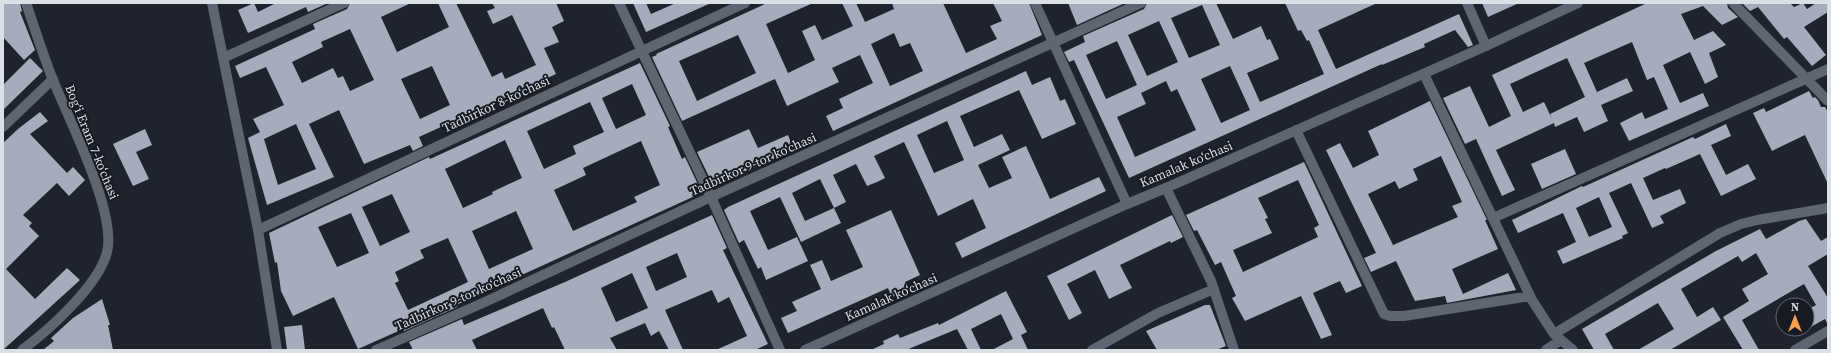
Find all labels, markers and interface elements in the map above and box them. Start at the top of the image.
street label: Tadbirkor 8-koʻchasi [440,72,553,136]
street label: Bogʻi Eram 7-koʻchasi [61,82,123,202]
street label: Tadbirkor 9-tor koʻchasi [687,128,819,200]
street label: Kamalak koʻchasi [1137,137,1235,191]
street label: Tadbirkor 9-tor koʻchasi [392,263,524,335]
street label: Kamalak koʻchasi [842,269,940,325]
north arrow [1775,297,1815,337]
text: N [1791,300,1799,315]

